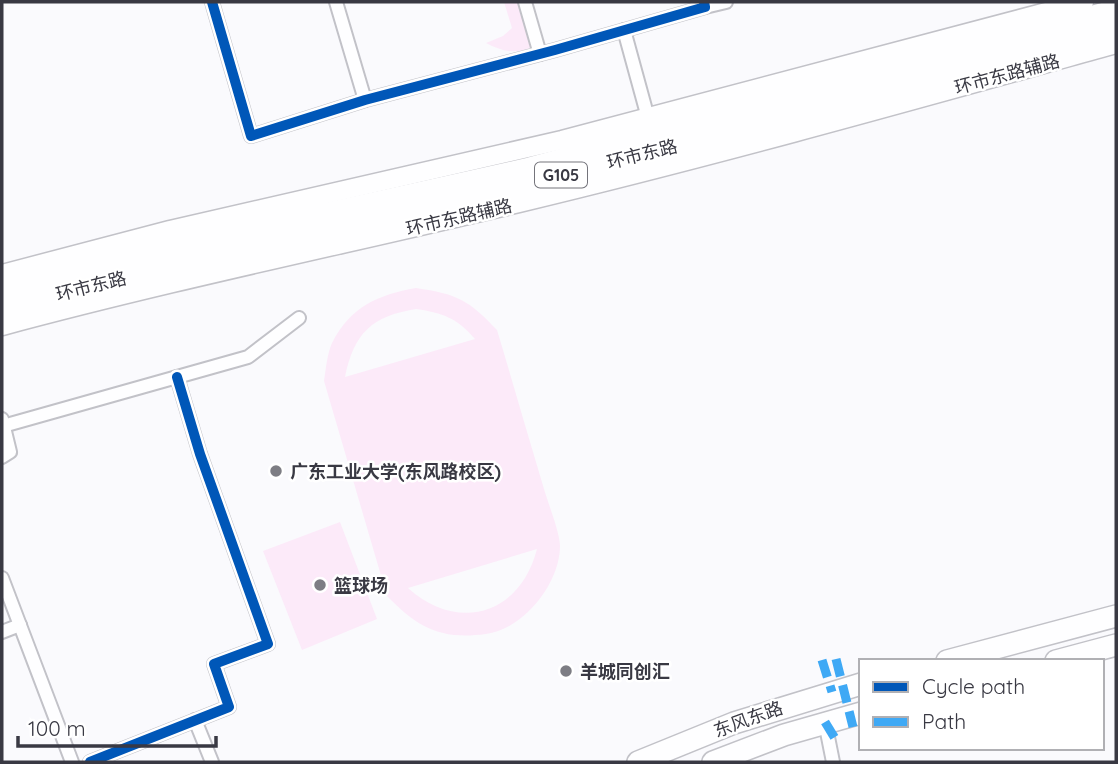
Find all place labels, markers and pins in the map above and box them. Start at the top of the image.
place label: 广东工业大学(东风路校区) [290,460,501,483]
marker: 广东工业大学(东风路校区) [268,463,284,479]
place label: 篮球场 [334,574,388,597]
marker: 篮球场 [312,577,328,593]
place label: 羊城同创汇 [580,660,670,683]
marker: 羊城同创汇 [558,663,574,679]

